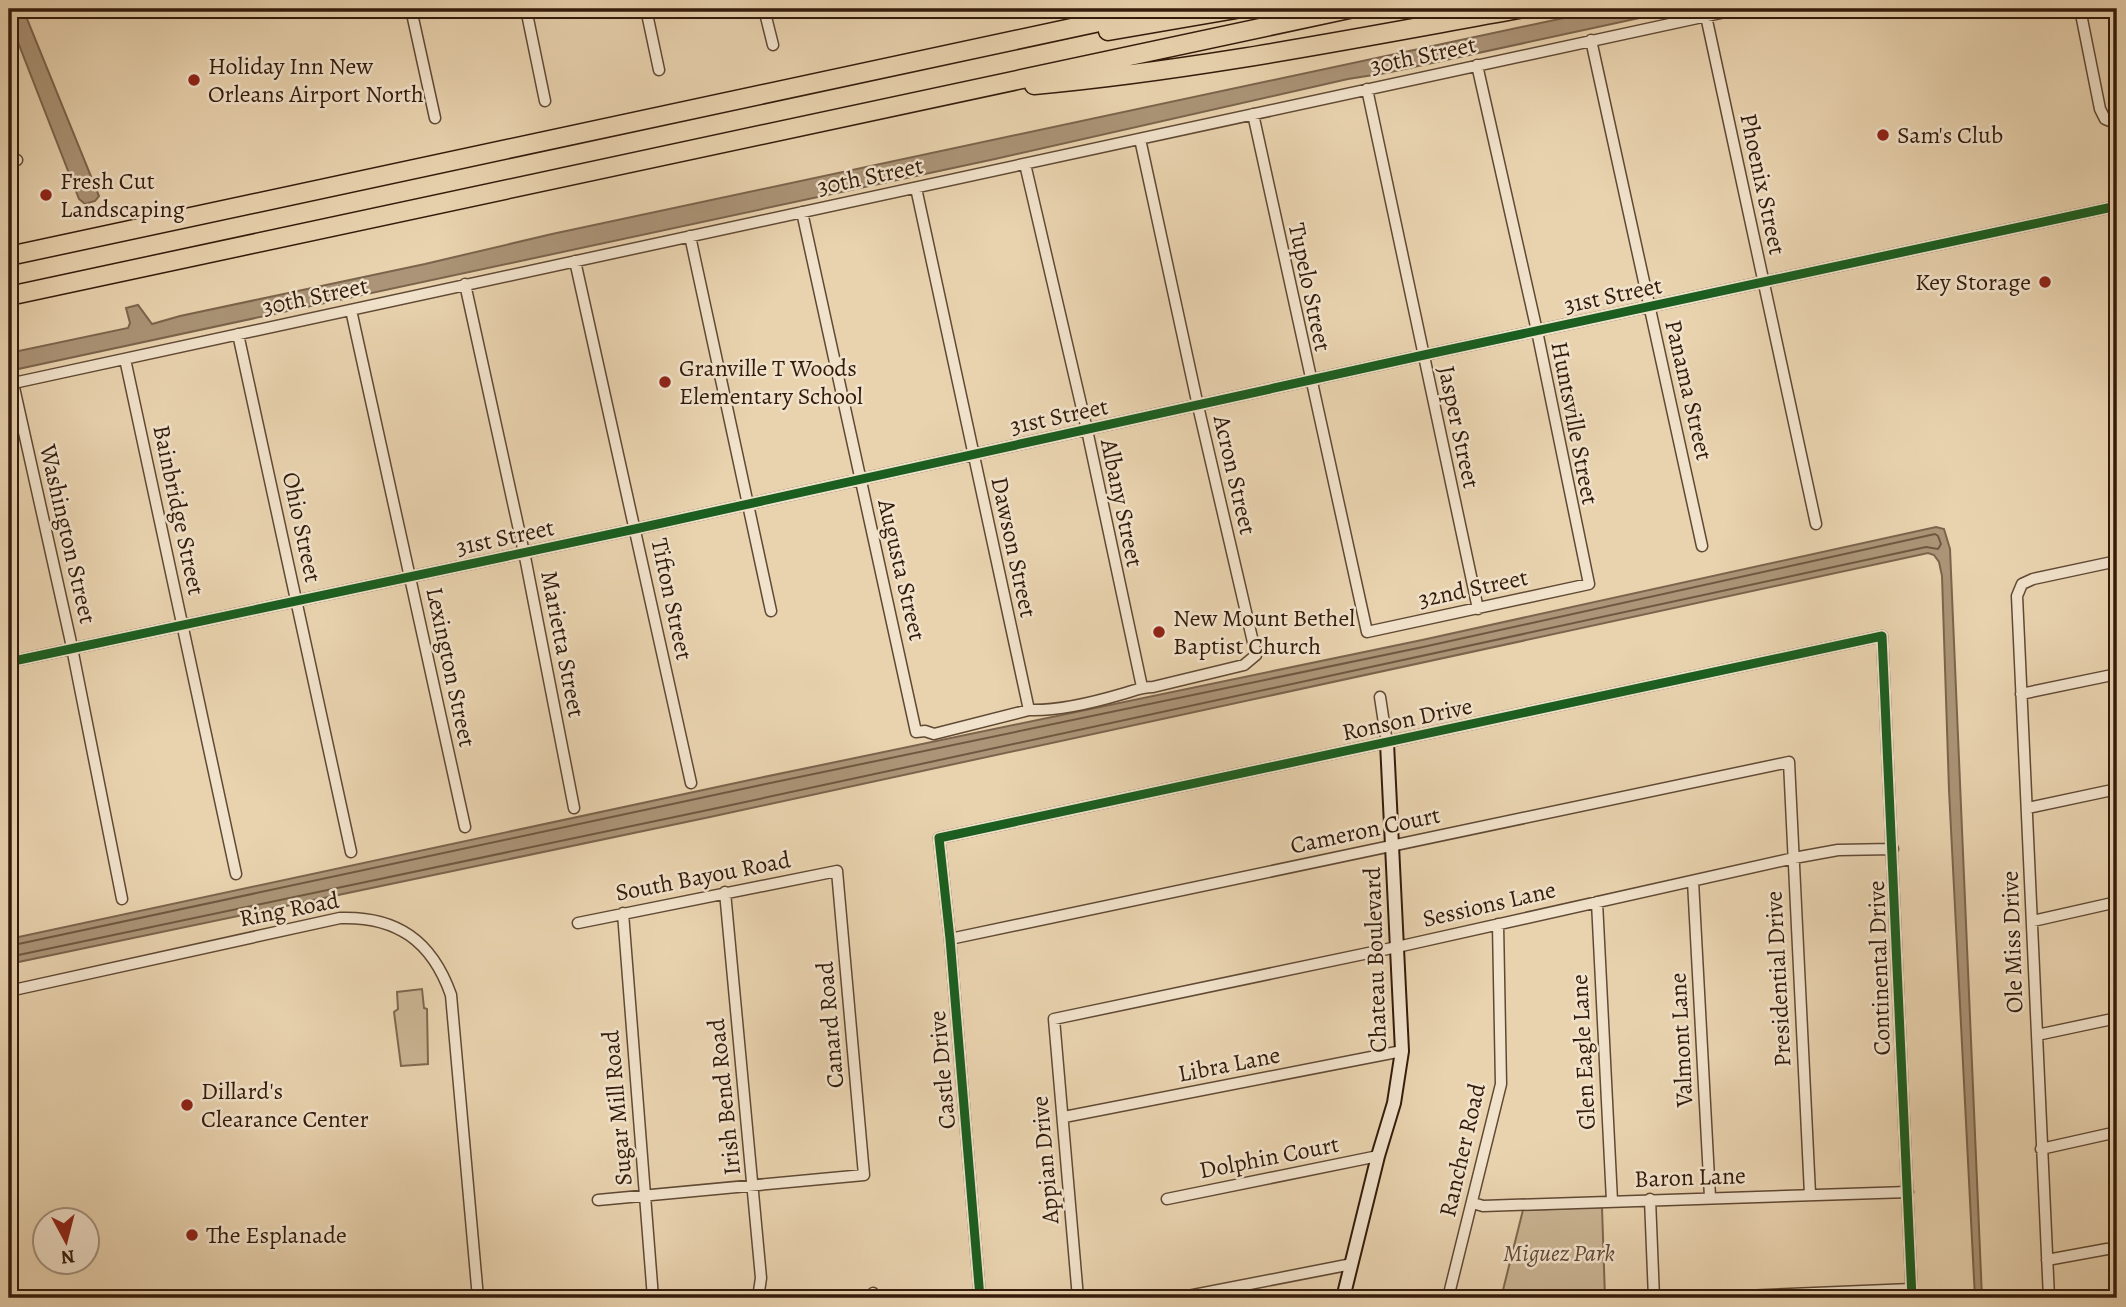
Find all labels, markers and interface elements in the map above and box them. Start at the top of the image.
street label: 30th Street [1367,28,1479,82]
place label: Holiday Inn New Orleans Airport North [208,50,424,110]
marker: Holiday Inn New Orleans Airport North [186,72,202,88]
street label: Phoenix Street [1732,110,1794,258]
place label: Sam's Club [1897,119,2003,151]
marker: Sam's Club [1875,127,1891,143]
street label: 30th Street [814,149,926,203]
place label: Fresh Cut Landscaping [60,165,185,225]
marker: Fresh Cut Landscaping [38,187,54,203]
street label: Tupelo Street [1281,220,1339,354]
place label: Key Storage [1915,266,2031,298]
street label: 30th Street [259,269,371,323]
street label: 31st Street [1561,269,1665,321]
marker: Key Storage [2037,274,2053,290]
street label: Panama Street [1657,317,1721,463]
street label: Huntsville Street [1544,339,1607,507]
place label: Granville T Woods Elementary School [679,352,863,412]
street label: Jasper Street [1430,363,1488,491]
marker: Granville T Woods Elementary School [657,374,673,390]
street label: 31st Street [1007,390,1111,442]
street label: Acron Street [1206,411,1264,538]
street label: Bainbridge Street [145,422,213,598]
street label: Albany Street [1093,435,1151,570]
street label: Washington Street [32,440,104,627]
street label: Ohio Street [275,469,329,585]
street label: Dawson Street [983,474,1045,620]
street label: Augusta Street [870,495,934,644]
street label: 31st Street [453,511,557,563]
street label: Tifton Street [643,535,701,663]
street label: 32nd Street [1415,561,1531,615]
street label: Marietta Street [533,568,593,720]
street label: Lexington Street [418,584,484,750]
place label: New Mount Bethel Baptist Church [1173,602,1355,662]
marker: New Mount Bethel Baptist Church [1151,624,1167,640]
street label: Ronson Drive [1339,690,1475,748]
street label: Cameron Court [1287,798,1443,861]
street label: South Bayou Road [613,843,793,909]
street label: Chateau Boulevard [1356,867,1394,1053]
street label: Ole Miss Drive [1994,870,2030,1014]
street label: Sessions Lane [1419,873,1559,935]
street label: Continental Drive [1860,880,1898,1056]
street label: Ring Road [236,884,342,934]
street label: Presidential Drive [1757,890,1799,1068]
street label: Canard Road [809,960,851,1090]
street label: Valmont Lane [1661,972,1701,1109]
street label: Glen Eagle Lane [1563,973,1603,1131]
street label: Castle Drive [921,1009,963,1131]
street label: Irish Bend Road [700,1017,748,1177]
street label: Sugar Mill Road [594,1029,640,1187]
street label: Libra Lane [1175,1038,1283,1090]
place label: Dillard's Clearance Center [201,1075,369,1135]
street label: Rancher Road [1431,1080,1493,1220]
street label: Appian Drive [1023,1095,1067,1226]
marker: Dillard's Clearance Center [179,1097,195,1113]
street label: Dolphin Court [1197,1128,1342,1186]
street label: Baron Lane [1634,1159,1746,1195]
north arrow [32,1206,102,1276]
place label: The Esplanade [206,1219,347,1251]
marker: The Esplanade [184,1227,200,1243]
park label: Miguez Park [1503,1237,1615,1269]
text: N [59,1243,76,1271]

